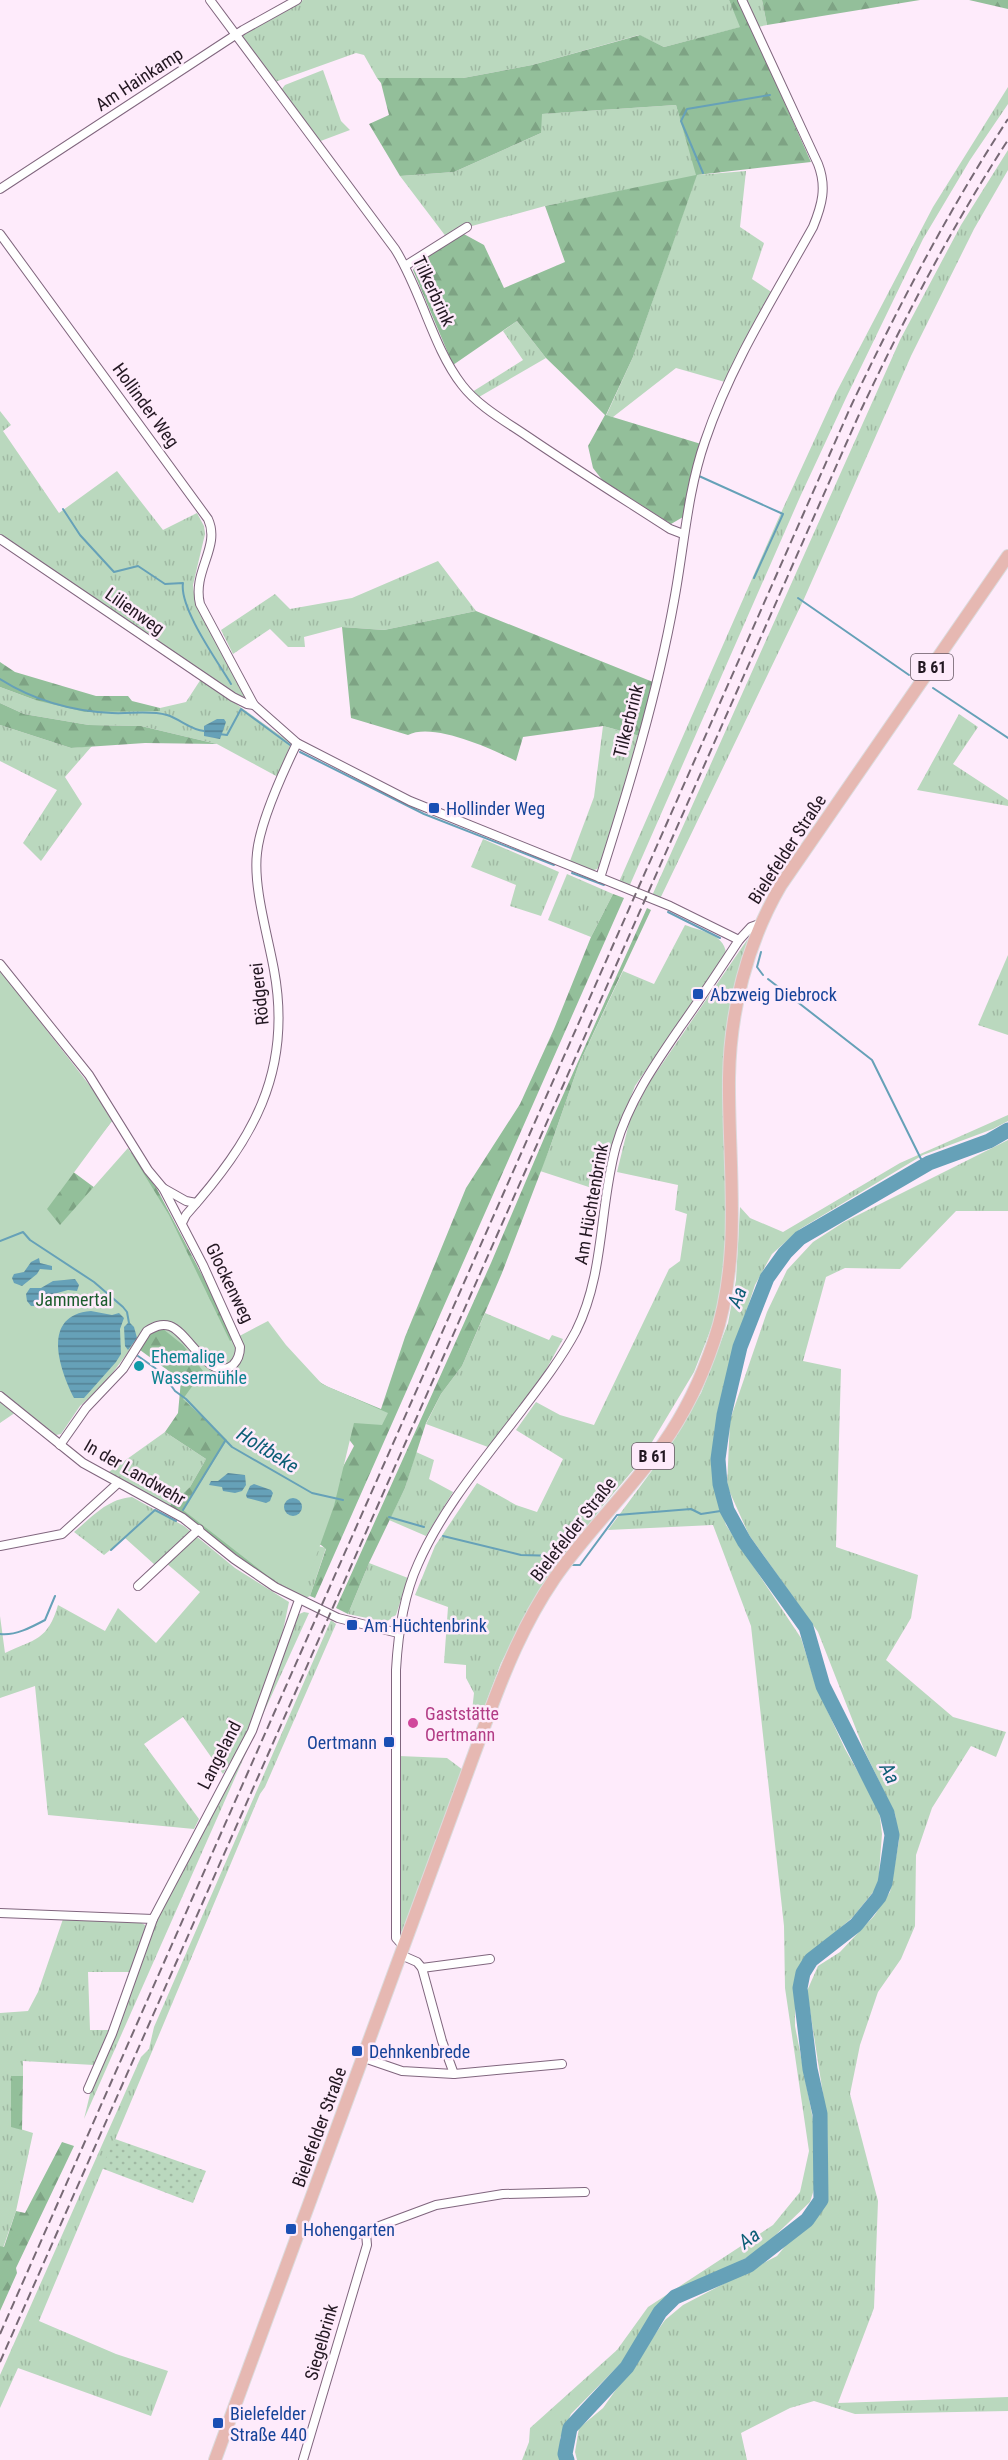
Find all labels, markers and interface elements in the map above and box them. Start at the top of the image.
street label: Am Hainkamp [91,43,187,115]
street label: Tilkerbrink [409,253,459,329]
street label: Hollinder Weg [108,359,184,451]
street label: Lilienweg [101,583,169,639]
road number: B 61 [911,654,953,680]
street label: Tilkerbrink [609,682,647,760]
street label: Bielefelder Straße [744,790,830,908]
place label: Hollinder Weg [446,798,545,819]
marker: Hollinder Weg [427,801,441,815]
street label: Rödgerei [245,962,273,1026]
place label: Abzweig Diebrock [710,984,837,1005]
marker: Abzweig Diebrock [691,987,705,1001]
street label: Am Hüchtenbrink [570,1142,612,1266]
street label: Glockenweg [202,1240,258,1326]
water label: Aa [722,1283,752,1312]
park label: Jammertal [36,1289,112,1310]
place label: Ehemalige Wassermühle [151,1346,247,1388]
marker: Ehemalige Wassermühle [132,1359,146,1373]
water label: Holtbeke [233,1422,303,1478]
street label: In der Landwehr [81,1435,190,1510]
road number: B 61 [632,1443,674,1469]
street label: Bielefelder Straße [526,1473,620,1585]
place label: Am Hüchtenbrink [364,1615,487,1636]
marker: Am Hüchtenbrink [345,1618,359,1632]
place label: Gaststätte Oertmann [425,1703,499,1745]
marker: Gaststätte Oertmann [406,1716,420,1730]
street label: Langeland [193,1717,245,1793]
place label: Oertmann [307,1732,377,1753]
marker: Oertmann [382,1735,396,1749]
water label: Aa [874,1758,905,1788]
place label: Dehnkenbrede [369,2041,470,2062]
marker: Dehnkenbrede [350,2044,364,2058]
street label: Bielefelder Straße [288,2064,350,2190]
place label: Hohengarten [303,2219,395,2240]
marker: Hohengarten [284,2222,298,2236]
water label: Aa [733,2222,764,2254]
street label: Siegelbrink [300,2301,342,2383]
place label: Bielefelder Straße 440 [230,2403,307,2445]
marker: Bielefelder Straße 440 [211,2416,225,2430]

